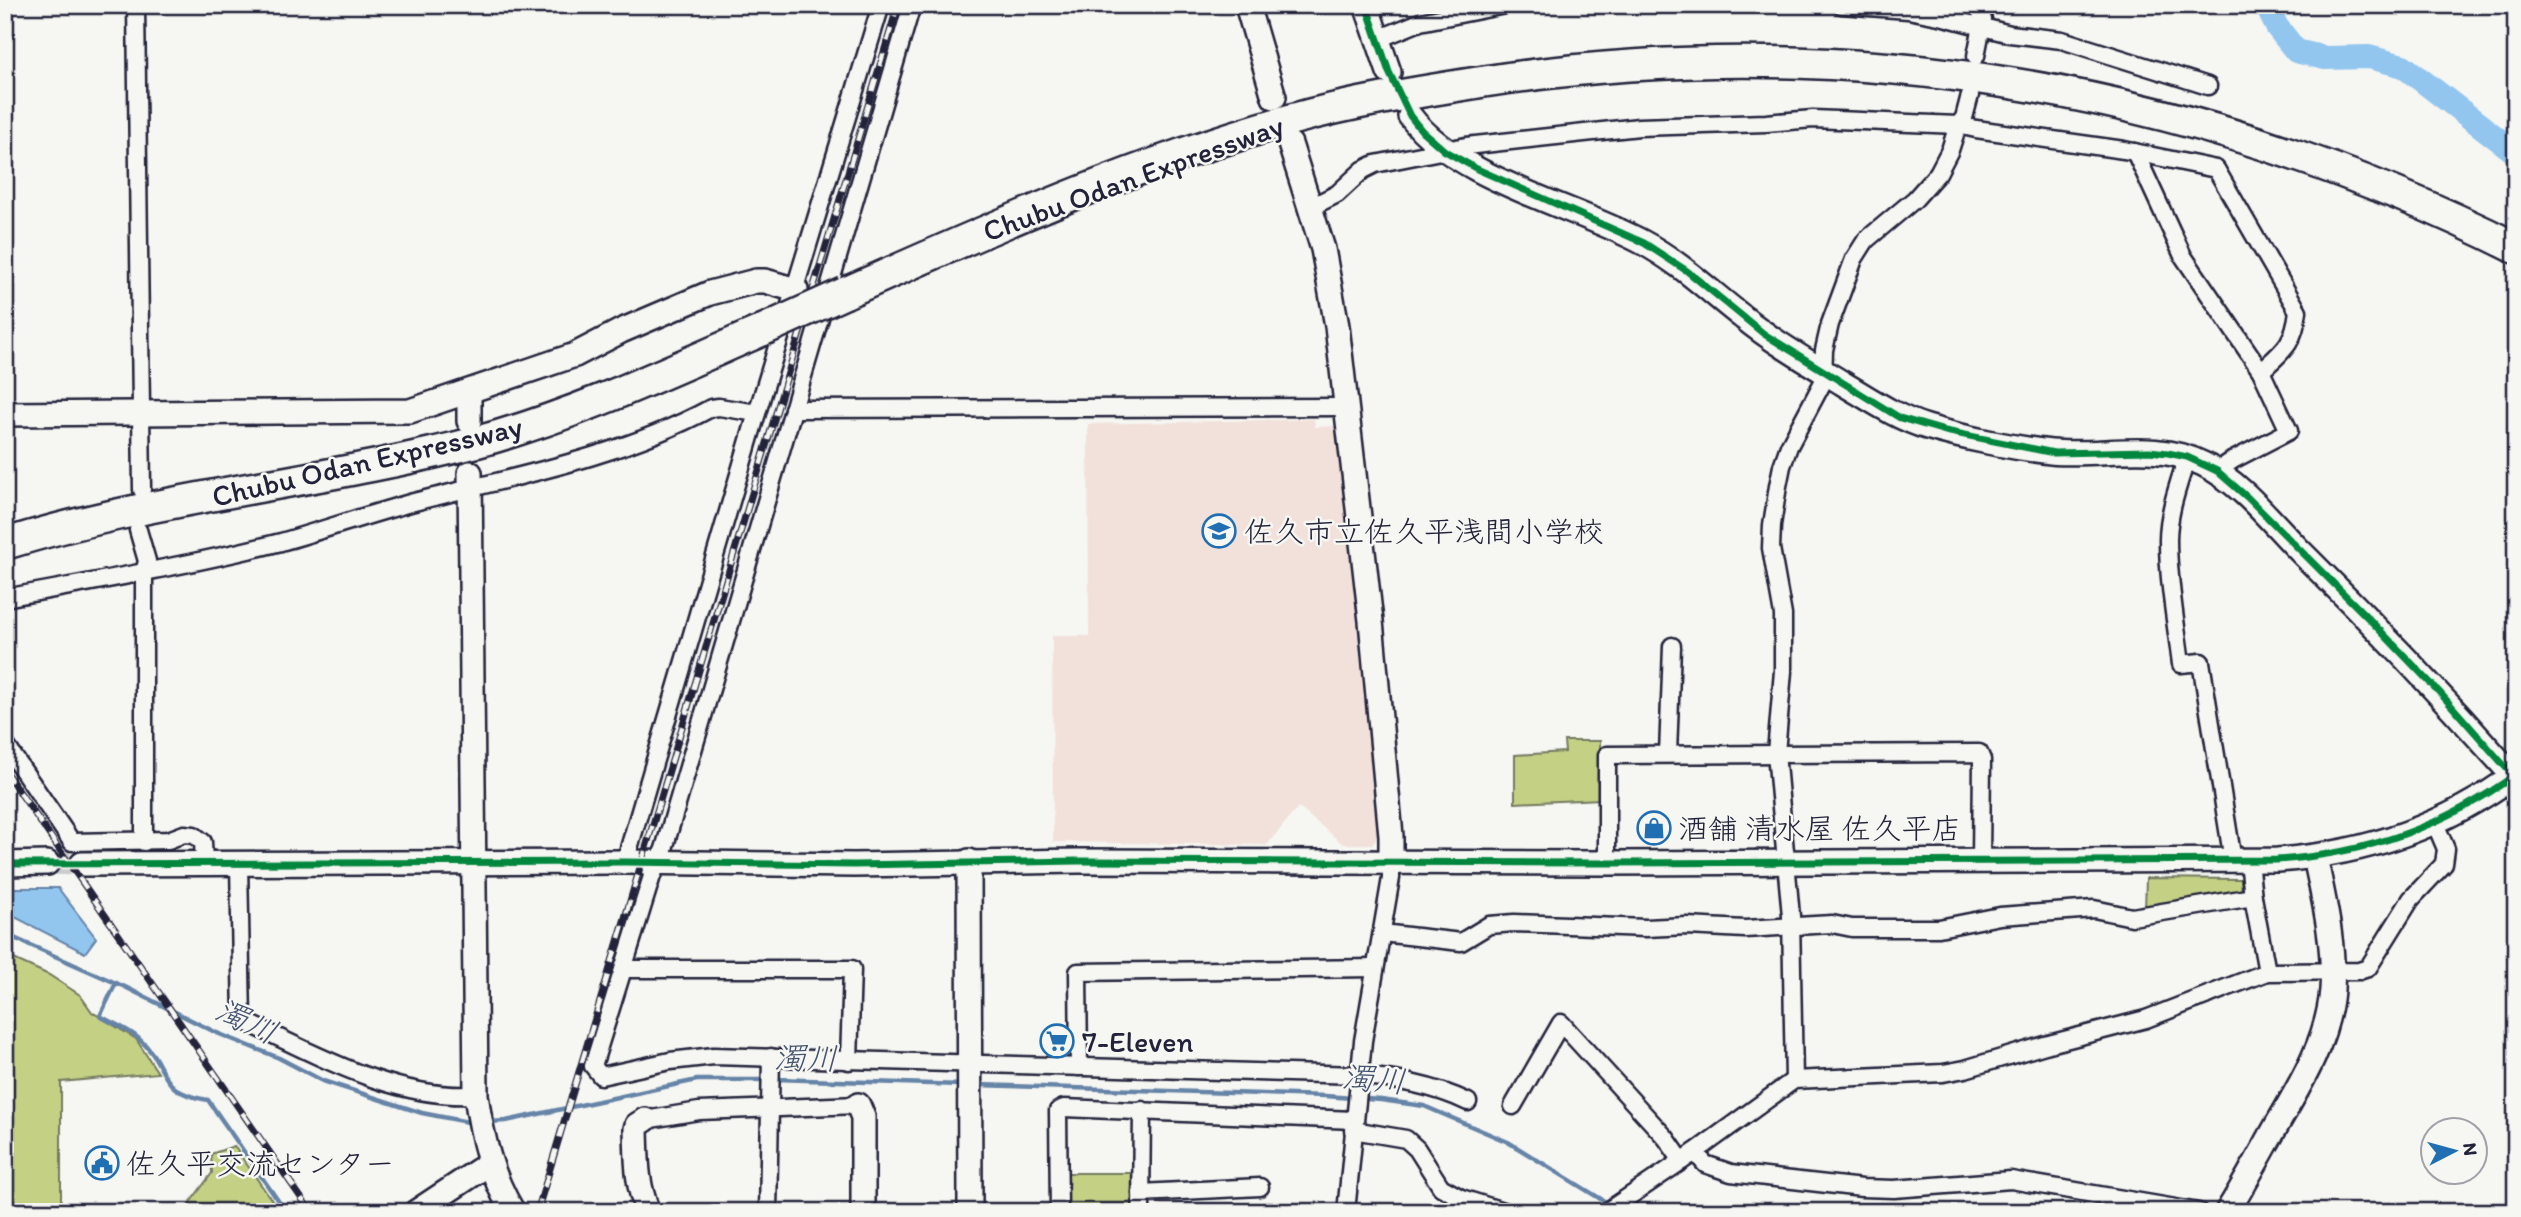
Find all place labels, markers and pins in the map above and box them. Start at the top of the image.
school or university icon: 佐久市立佐久平浅間小学校 [1200,512,1238,550]
place label: 佐久市立佐久平浅間小学校 [1244,513,1604,550]
shop icon: 酒舗 清水屋 佐久平店 [1635,809,1673,847]
place label: 酒舗 清水屋 佐久平店 [1678,810,1962,847]
supermarket icon: 7-Eleven [1038,1022,1076,1060]
place label: 7-Eleven [1082,1023,1193,1060]
public building icon: 佐久平交流センター [83,1144,121,1182]
place label: 佐久平交流センター [126,1145,395,1182]

